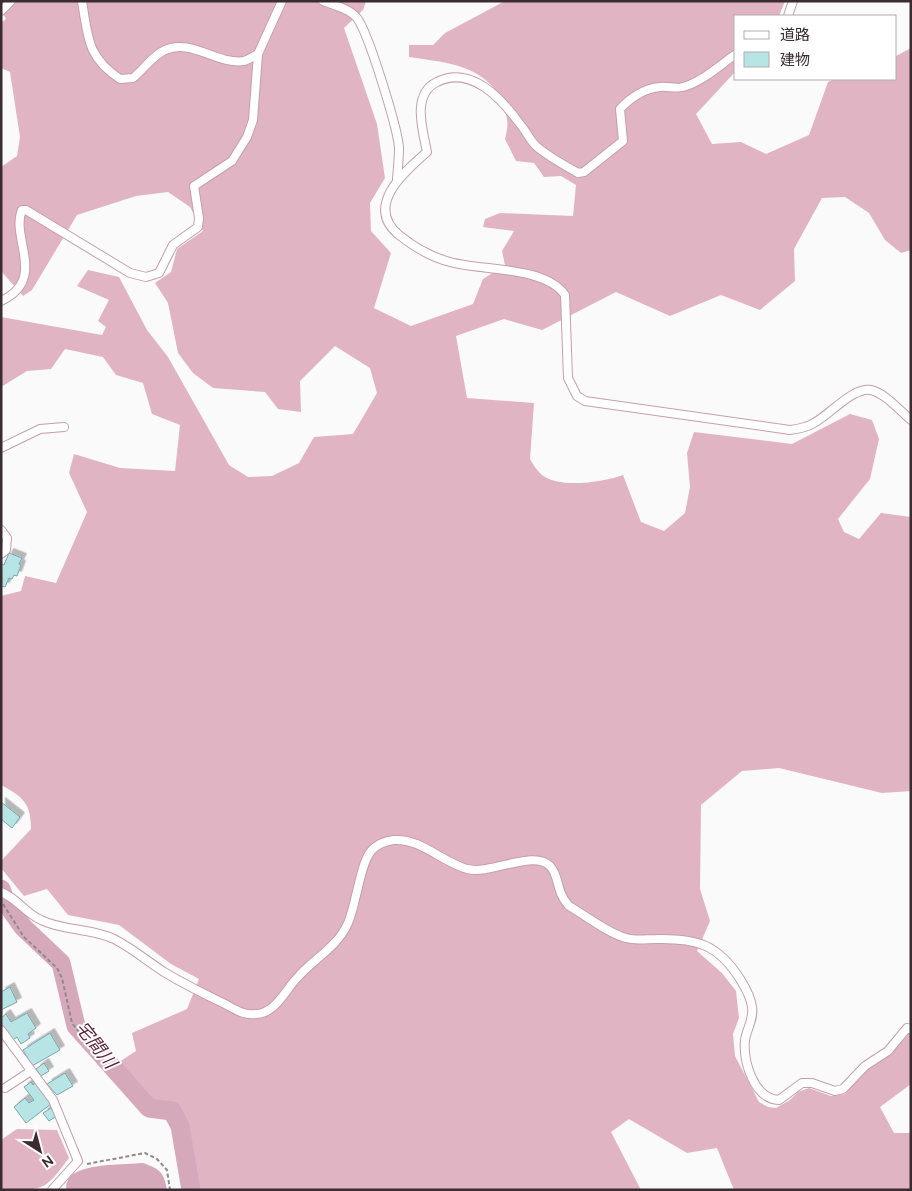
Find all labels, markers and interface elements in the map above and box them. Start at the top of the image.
legend [734,15,897,80]
text: 道路 [780,26,810,43]
text: 建物 [780,51,810,68]
water label: 宅間川 [72,1017,123,1073]
north arrow [15,1126,65,1176]
text: N [39,1152,57,1171]

